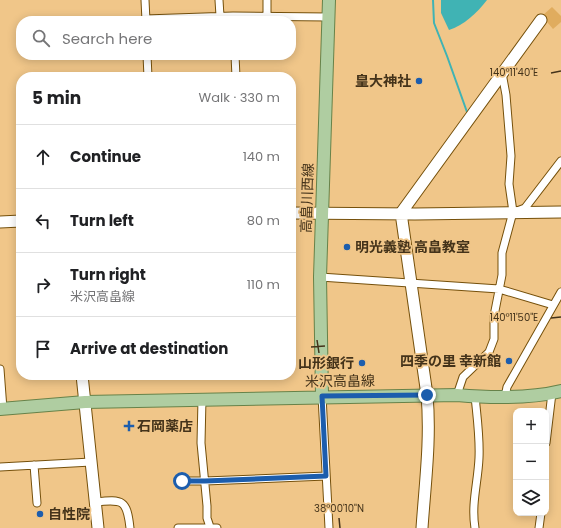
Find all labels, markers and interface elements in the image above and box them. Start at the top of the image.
search box [16,16,296,60]
icon: search [30,27,52,49]
text: Search here [62,28,152,49]
text: 140°11'40"E [490,65,538,80]
place label: 皇大神社 [355,71,411,91]
marker: 皇大神社 [414,76,424,86]
text: 5 min [32,86,81,110]
text: Walk · 330 m [199,88,280,107]
icon: ahead [32,146,54,168]
text: Continue [70,146,141,167]
text: 140 m [243,147,280,166]
street label: 高畠川西線 [296,163,318,233]
icon: left [32,210,54,232]
text: Turn left [70,210,134,231]
text: 80 m [247,211,280,230]
place label: 明光義塾 高畠教室 [355,237,470,257]
marker: 明光義塾 高畠教室 [342,242,352,252]
text: Turn right [70,264,146,285]
icon: right [32,274,54,296]
text: 110 m [247,275,280,294]
text: 米沢高畠線 [70,287,135,306]
text: 140°11'50"E [490,310,538,325]
icon: arrive [32,338,54,360]
text: Arrive at destination [70,338,228,359]
place label: 四季の里 幸新館 [400,351,501,371]
place label: 山形銀行 [298,353,354,373]
marker: 四季の里 幸新館 [504,356,514,366]
marker: 山形銀行 [357,358,367,368]
street label: 米沢高畠線 [305,370,375,392]
route end [418,386,436,404]
map controls [513,408,549,516]
button: + [513,408,549,444]
place label: 石岡薬店 [137,416,193,436]
marker: 石岡薬店 [124,421,134,431]
button: − [513,444,549,480]
route start [173,472,191,490]
button: layers [513,480,549,516]
text: 38°00'10"N [314,501,364,516]
place label: 自性院 [48,504,90,524]
marker: 自性院 [35,509,45,519]

